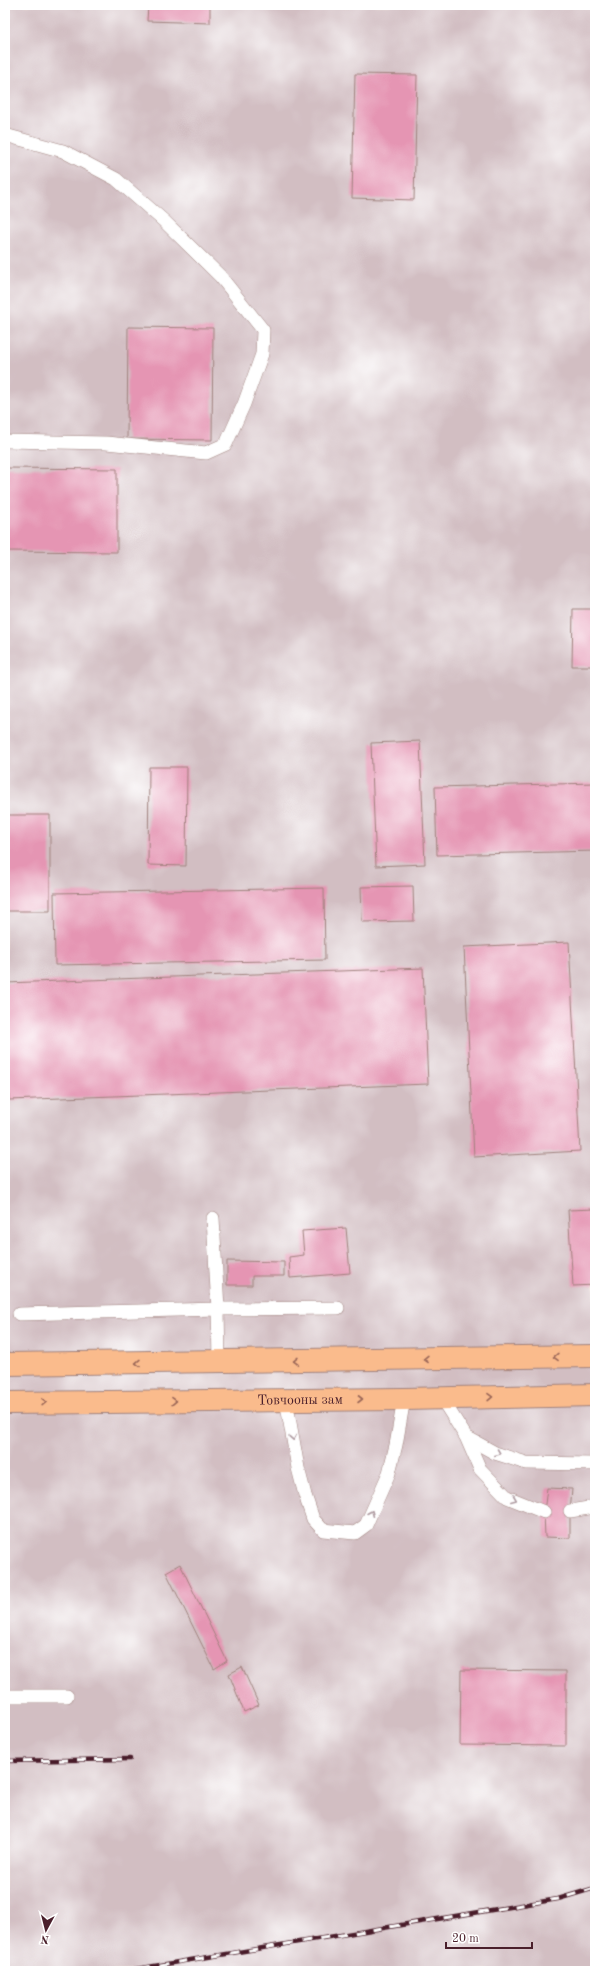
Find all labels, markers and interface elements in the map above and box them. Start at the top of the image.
one-way arrow [553,1353,559,1361]
one-way arrow [423,1355,429,1363]
one-way arrow [293,1357,299,1365]
one-way arrow [135,1359,141,1367]
street label: Товчооны зам [257,1393,343,1407]
one-way arrow [487,1393,493,1402]
one-way arrow [357,1395,363,1403]
one-way arrow [171,1397,177,1405]
one-way arrow [41,1398,47,1406]
one-way arrow [288,1435,297,1441]
one-way arrow [494,1449,501,1457]
one-way arrow [511,1495,518,1503]
one-way arrow [367,1510,375,1517]
north arrow [26,1910,66,1950]
scale bar [446,1924,532,1950]
text: N [40,1932,50,1944]
text: 20 m [452,1933,479,1945]

